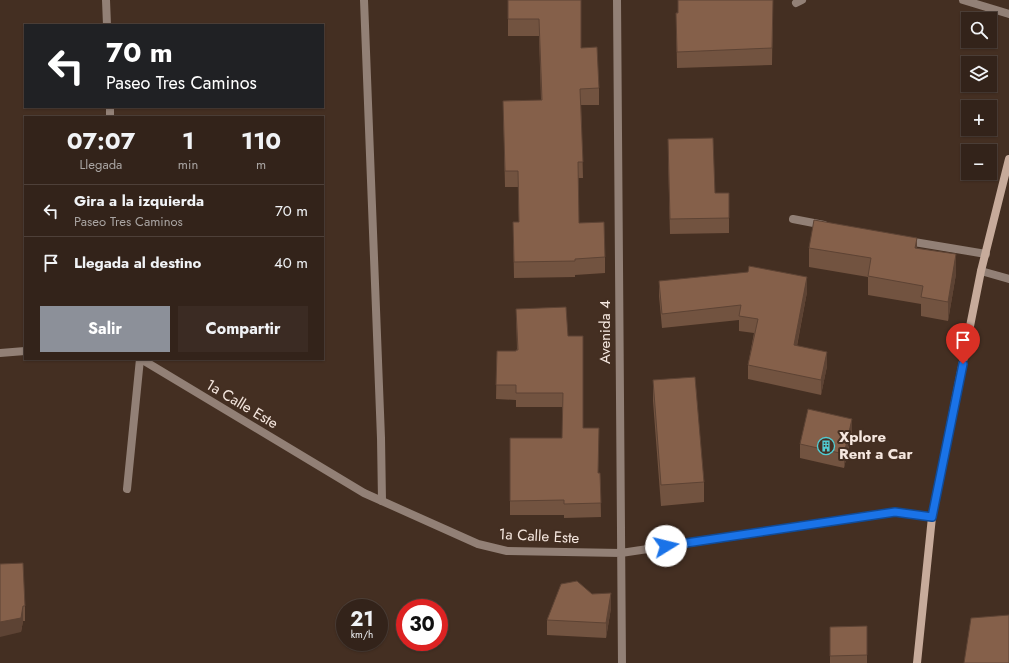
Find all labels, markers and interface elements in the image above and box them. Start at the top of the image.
map controls [961,12,997,180]
button: search [961,12,997,48]
text: 70 m [106,32,173,73]
icon: left [40,40,92,92]
button: layers [961,56,997,92]
text: Paseo Tres Caminos [106,70,257,96]
button: + [961,100,997,136]
text: 07:07 [67,123,135,158]
text: 1 [182,123,194,158]
text: 110 [241,123,281,158]
button: − [961,144,997,180]
text: Llegada [79,155,122,174]
text: min [178,155,198,174]
text: m [256,155,266,174]
text: Gira a la izquierda [74,190,204,212]
icon: left [40,200,62,222]
text: 70 m [275,200,308,222]
text: Paseo Tres Caminos [74,212,183,231]
icon: arrive [40,252,62,274]
text: Llegada al destino [74,252,201,274]
text: 40 m [274,252,308,274]
street label: Avenida 4 [594,300,616,364]
button: Salir [40,306,170,352]
button: Compartir [178,306,308,352]
pin [946,323,980,364]
icon: arrive [952,329,974,351]
street label: 1a Calle Este [202,374,282,434]
place label: Xplore Rent a Car [839,426,913,465]
building icon: Xplore Rent a Car [816,436,836,456]
street label: 1a Calle Este [498,523,580,549]
position arrow [645,525,687,567]
speed limit sign: 30 [396,599,448,651]
text: 21 [350,605,374,634]
text: km/h [351,627,373,642]

